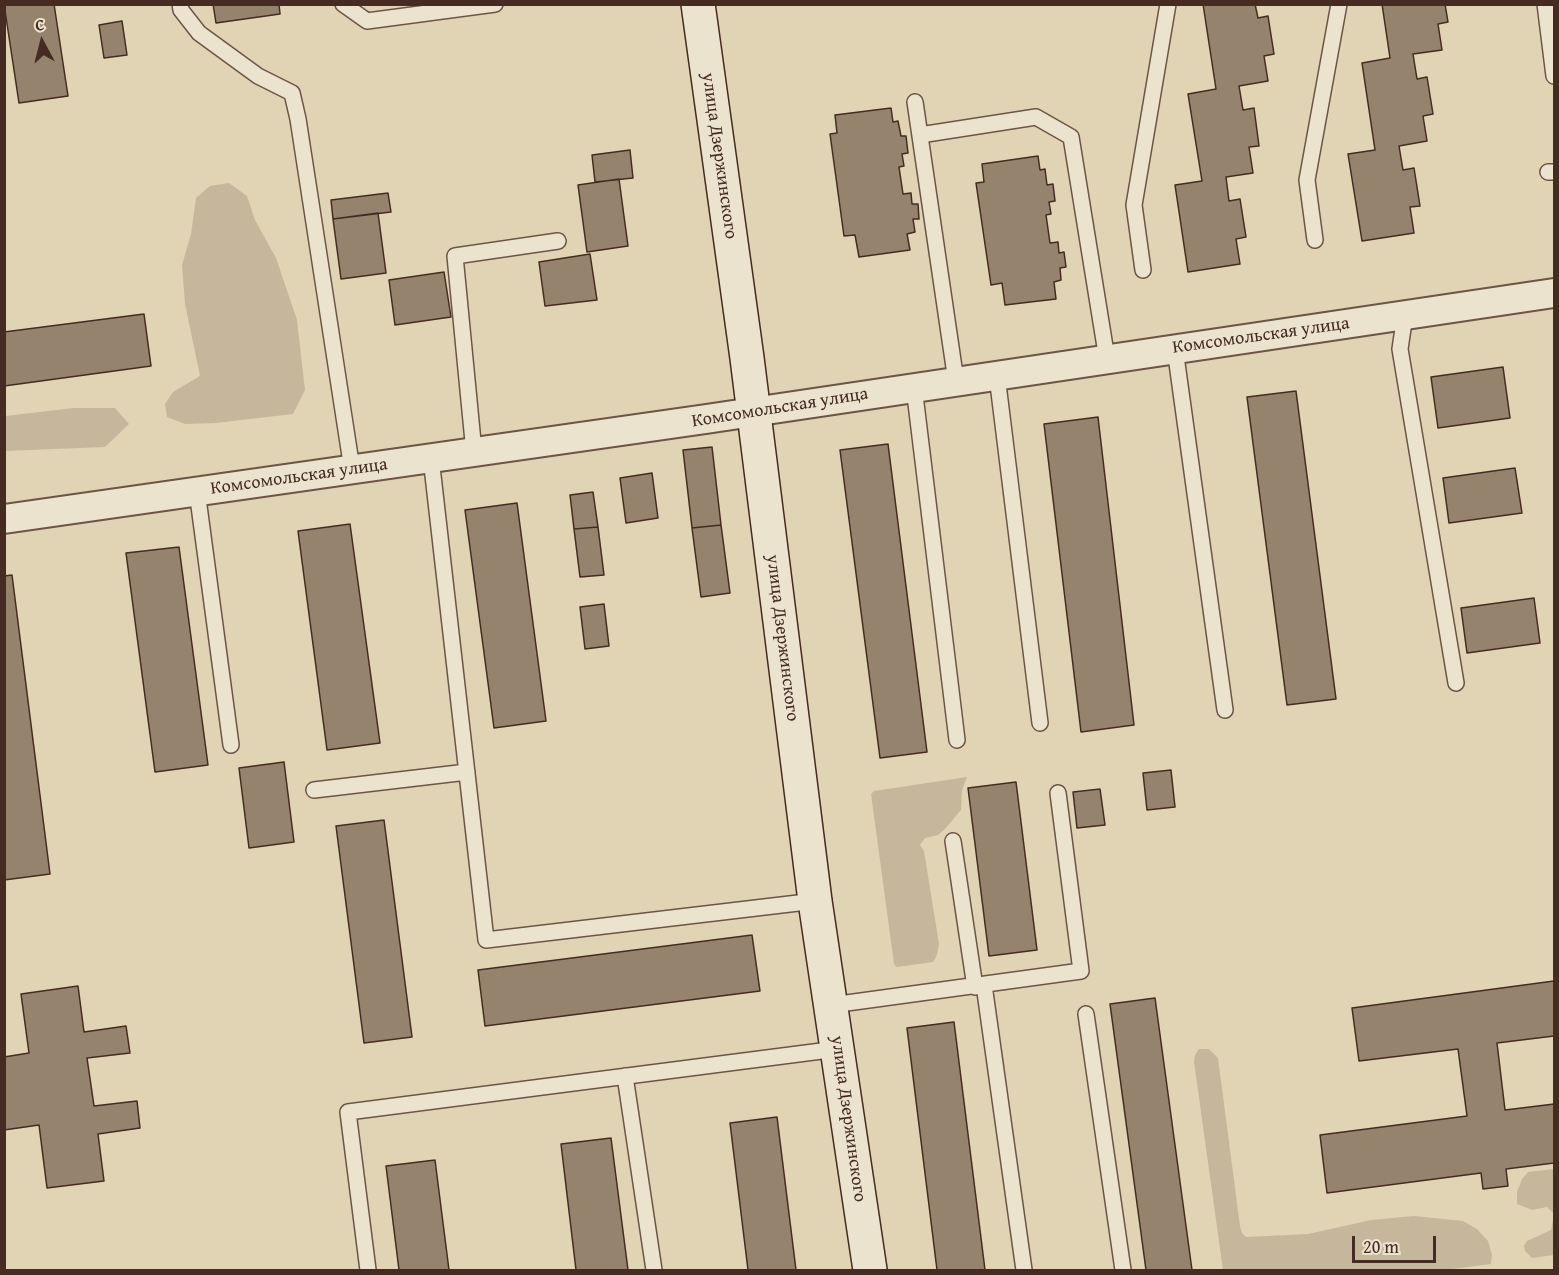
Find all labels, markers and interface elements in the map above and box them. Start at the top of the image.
north arrow [12,12,72,72]
text: С [34,12,46,37]
street label: улица Дзержинского [697,71,741,241]
street label: Комсомольская улица [1171,313,1351,359]
street label: Комсомольская улица [690,383,870,433]
street label: Комсомольская улица [209,454,389,500]
street label: улица Дзержинского [761,553,803,723]
street label: улица Дзержинского [826,1034,870,1204]
scale bar [1355,1224,1439,1262]
text: 20 m [1363,1233,1399,1260]

